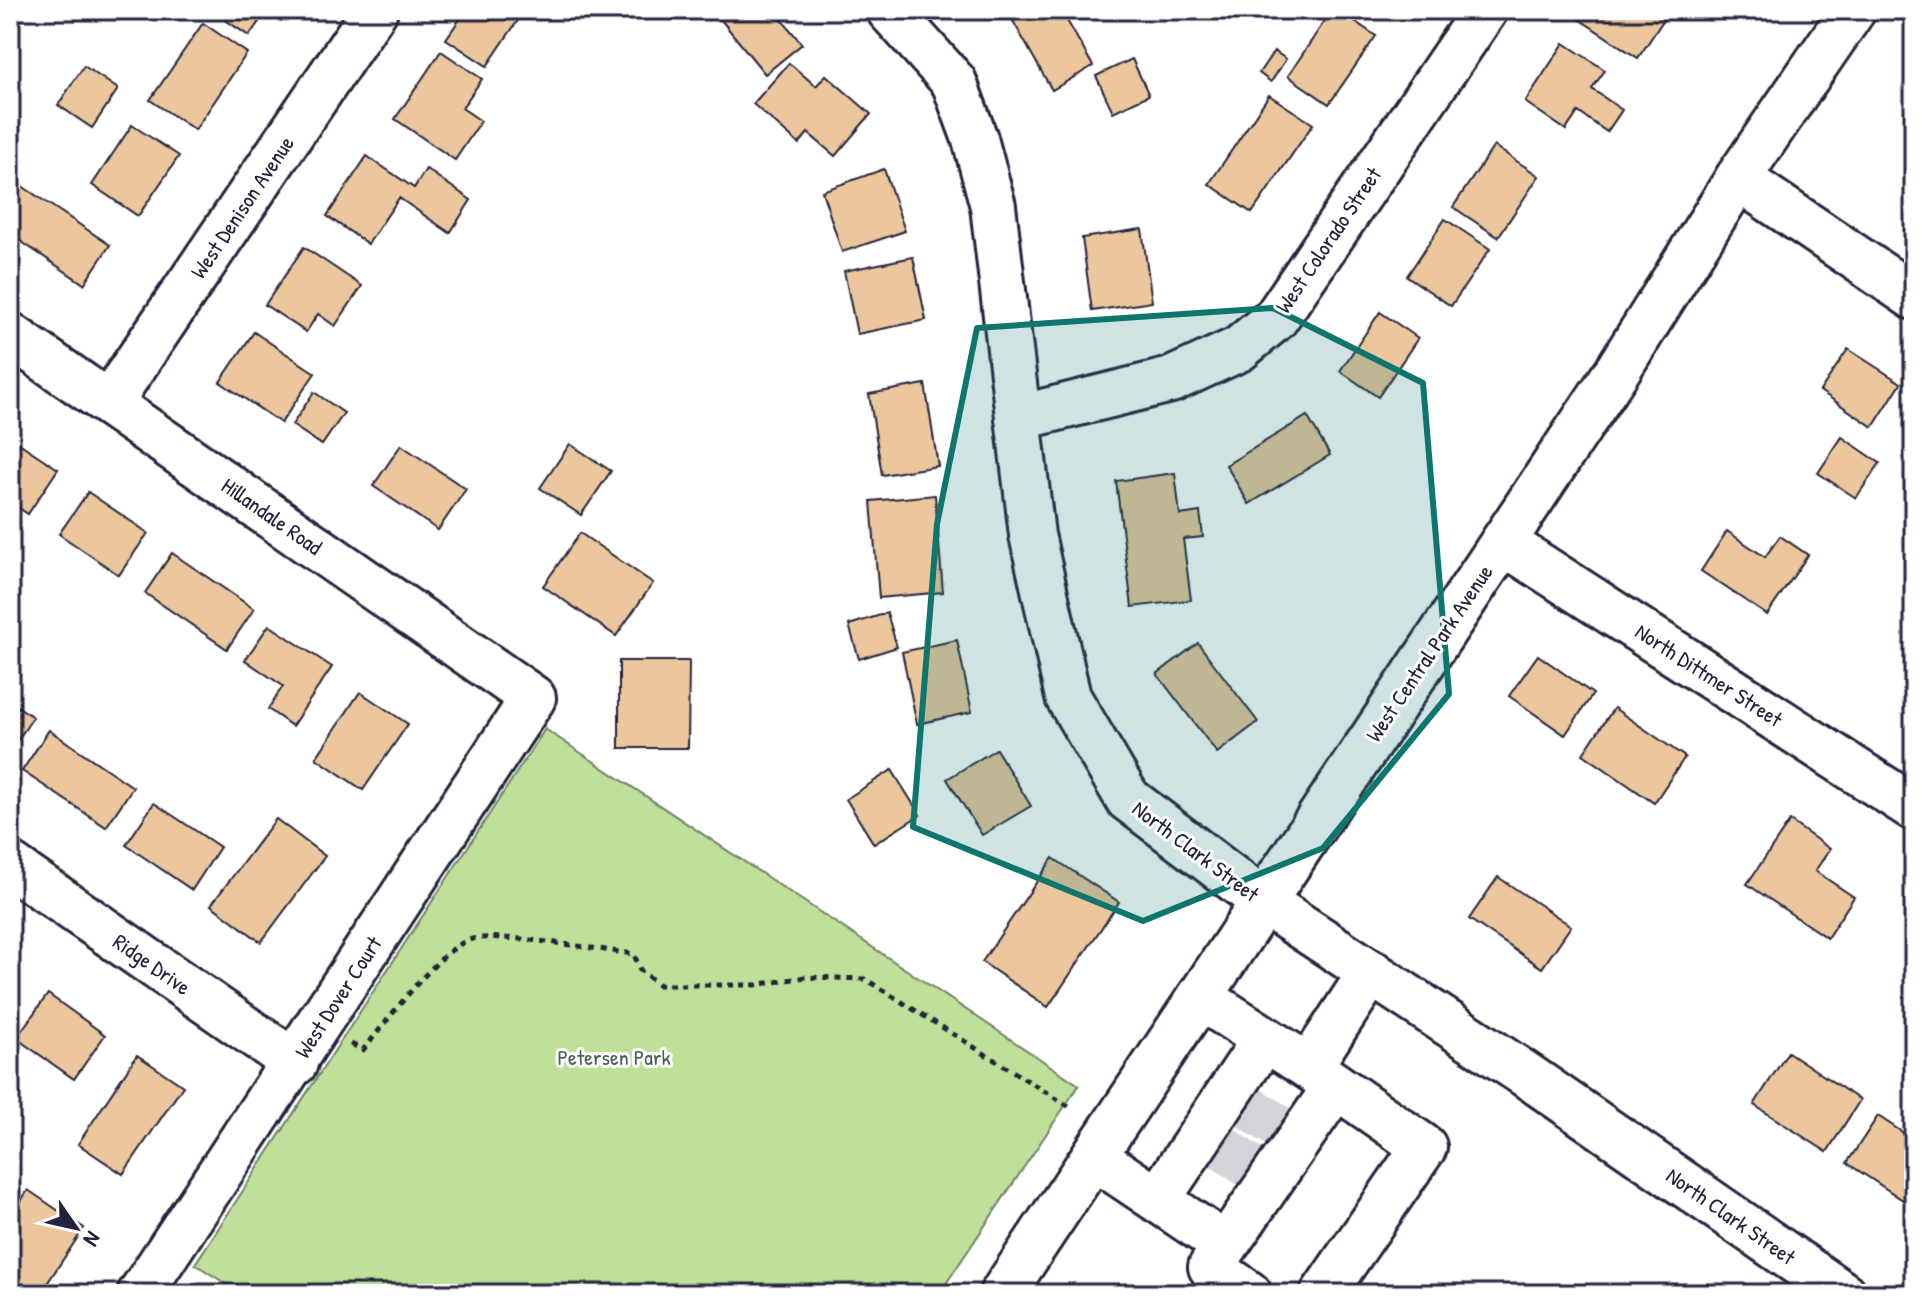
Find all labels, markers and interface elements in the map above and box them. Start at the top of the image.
street label: West Denison Avenue [183,130,301,284]
street label: West Colorado Street [1268,161,1388,319]
street label: Hillandale Road [216,470,329,562]
street label: West Central Park Avenue [1359,558,1500,747]
street label: North Dittmer Street [1630,616,1789,734]
street label: North Clark Street [1127,793,1266,909]
street label: Ridge Drive [107,926,197,1002]
street label: West Dover Court [287,930,389,1064]
park label: Petersen Park [557,1042,671,1072]
street label: North Clark Street [1660,1160,1802,1272]
north arrow [36,1188,116,1268]
text: N [77,1226,108,1253]

